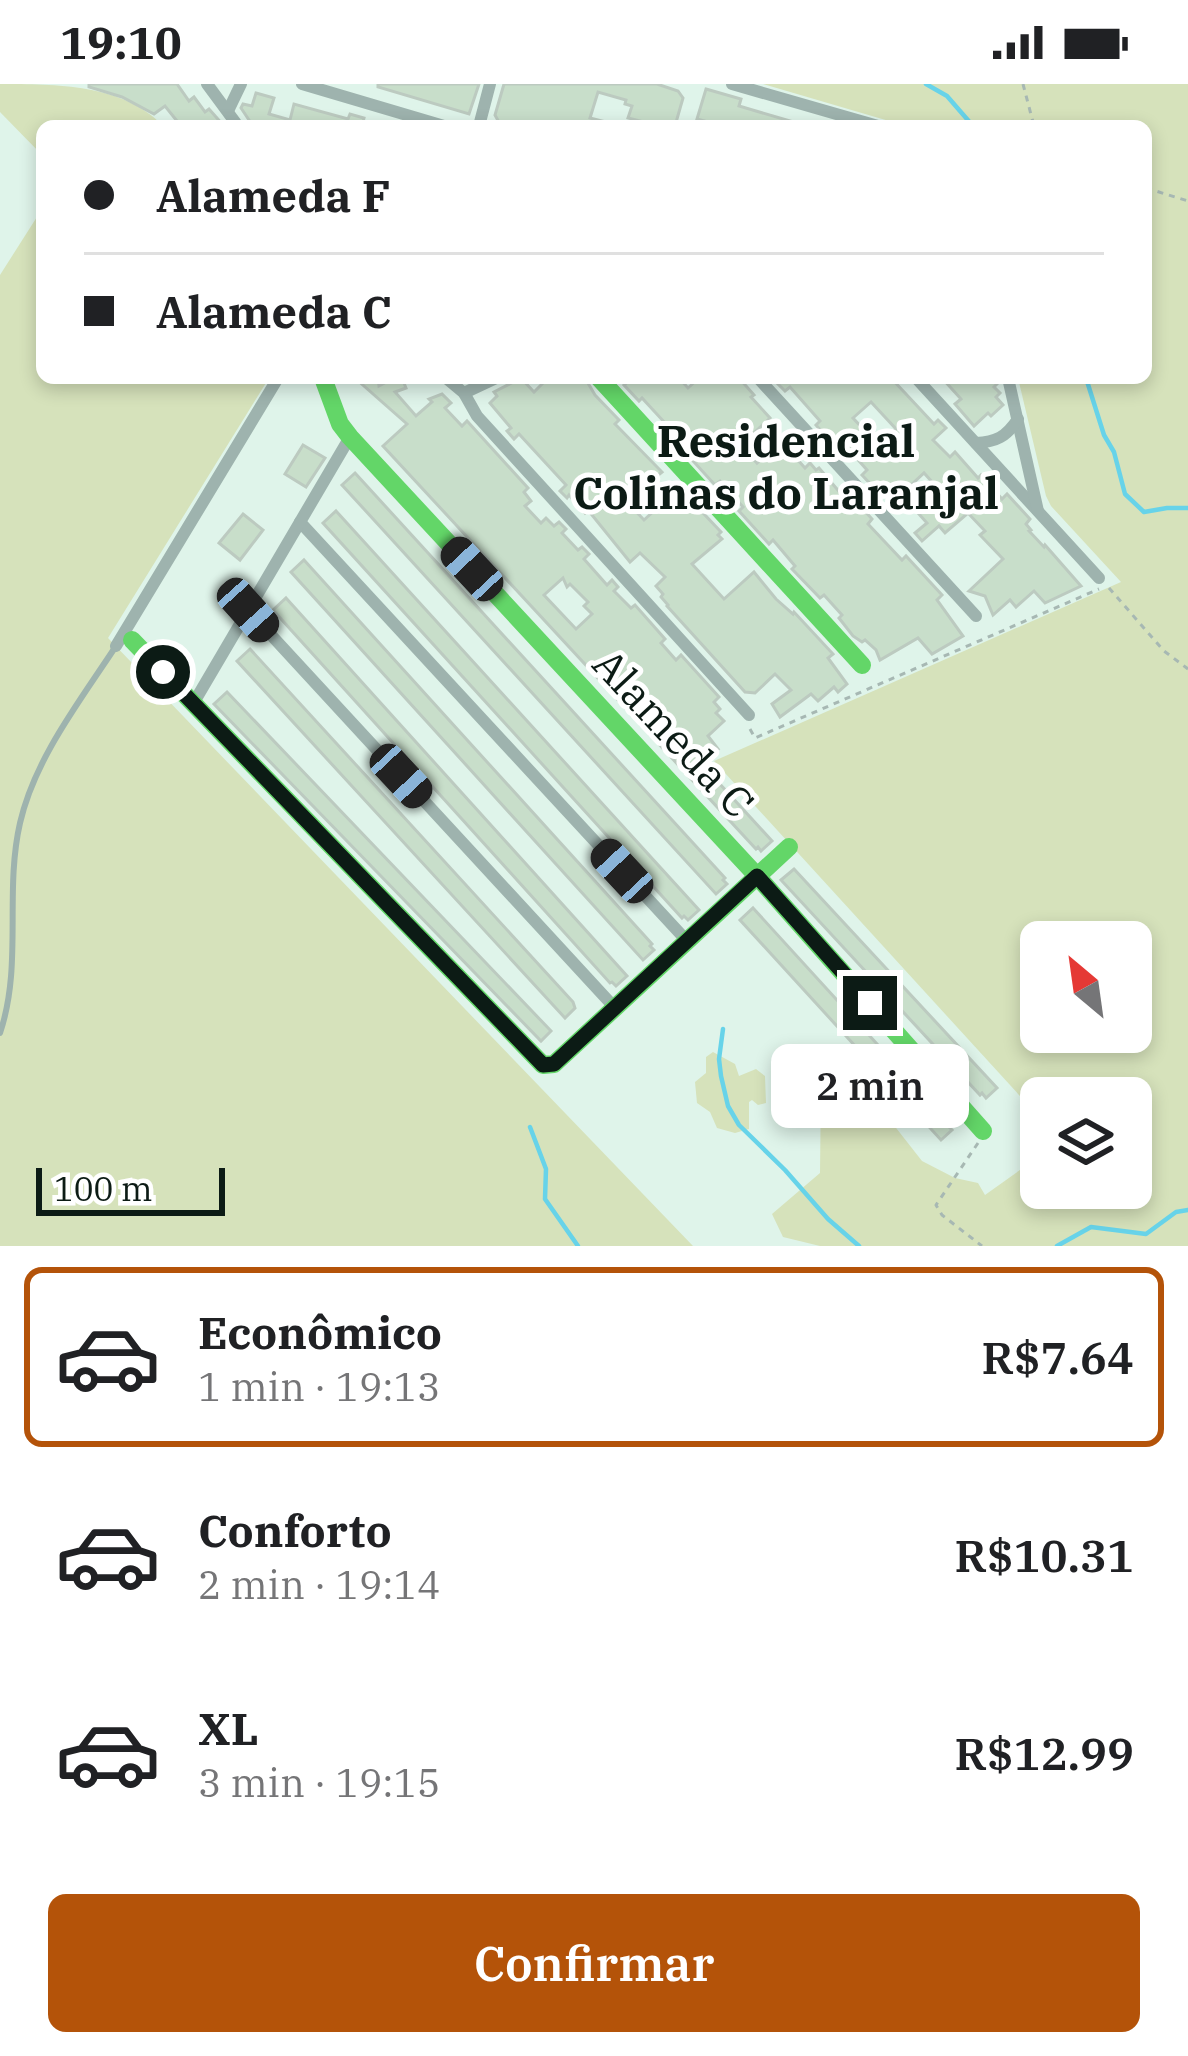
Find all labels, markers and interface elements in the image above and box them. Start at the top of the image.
text: 19:10 [60,13,182,71]
text: Alameda F [156,166,391,224]
text: Alameda C [156,282,392,340]
district label: Residencial Colinas do Laranjal [573,411,999,521]
car [434,530,510,608]
car [211,571,285,649]
street label: Alameda C [581,637,767,829]
route start [136,645,190,699]
car [363,737,439,815]
car [584,832,660,910]
north arrow [1020,921,1152,1053]
map controls [1020,921,1152,1209]
route end [843,976,897,1030]
callout: 2 min [771,1045,969,1129]
text: 2 min [816,1060,924,1111]
button: layers [1020,1077,1152,1209]
scale bar [36,1162,225,1215]
text: 100 m [54,1167,153,1210]
icon: car [54,1303,162,1411]
text: Econômico [198,1303,442,1361]
text: R$7.64 [982,1328,1134,1386]
text: 1 min · 19:13 [198,1361,440,1412]
icon: car [54,1501,162,1609]
text: Conforto [198,1501,392,1559]
text: R$10.31 [955,1526,1134,1584]
text: 2 min · 19:14 [198,1559,440,1610]
icon: car [54,1699,162,1807]
text: XL [198,1699,259,1757]
text: R$12.99 [955,1724,1134,1782]
text: 3 min · 19:15 [198,1757,440,1808]
button: Confirmar [48,1894,1140,2032]

